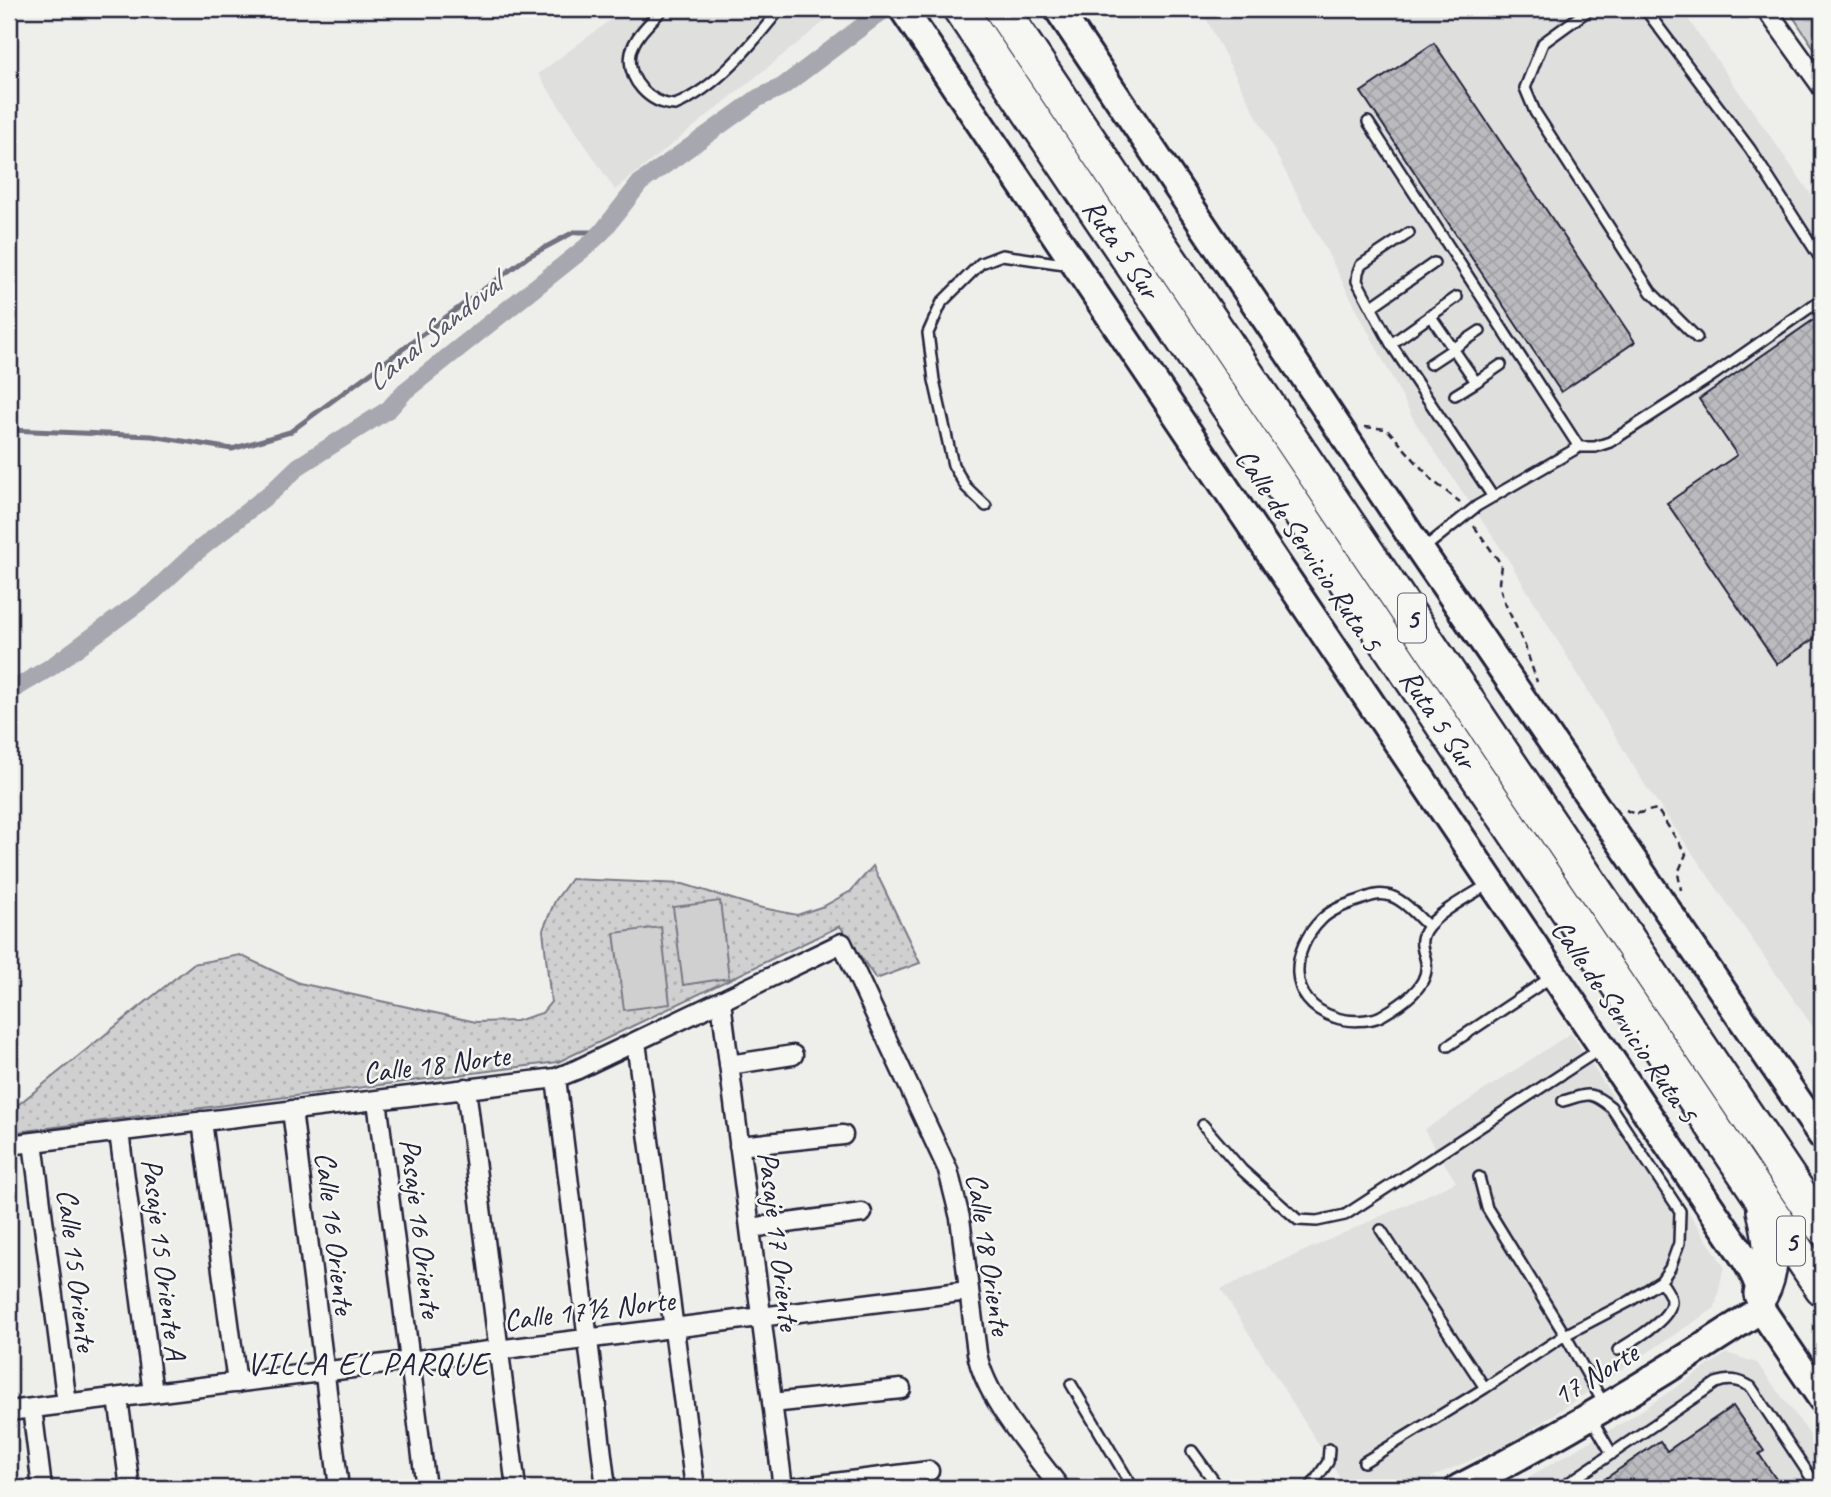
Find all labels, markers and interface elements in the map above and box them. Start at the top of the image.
street label: Ruta 5 Sur [1074,191,1170,308]
water label: Canal Sandoval [356,257,518,400]
street label: Calle de Servicio Ruta 5 [1227,441,1392,660]
road number: 5 [1398,594,1426,642]
street label: Ruta 5 Sur [1391,662,1487,779]
street label: Calle de Servicio Ruta 5 [1543,912,1708,1131]
street label: Calle 18 Norte [360,1036,514,1092]
street label: Pasaje 16 Oriente [391,1136,451,1322]
street label: Pasaje 17 Oriente [749,1149,809,1335]
street label: Calle 16 Oriente [306,1150,364,1318]
street label: Pasaje 15 Oriente A [133,1156,195,1364]
street label: Calle 18 Oriente [957,1171,1021,1340]
street label: Calle 15 Oriente [48,1187,106,1355]
road number: 5 [1777,1216,1805,1266]
street label: Calle 17½ Norte [501,1280,679,1339]
street label: 17 Norte [1545,1333,1647,1414]
district label: VILLA EL PARQUE [247,1343,491,1384]

